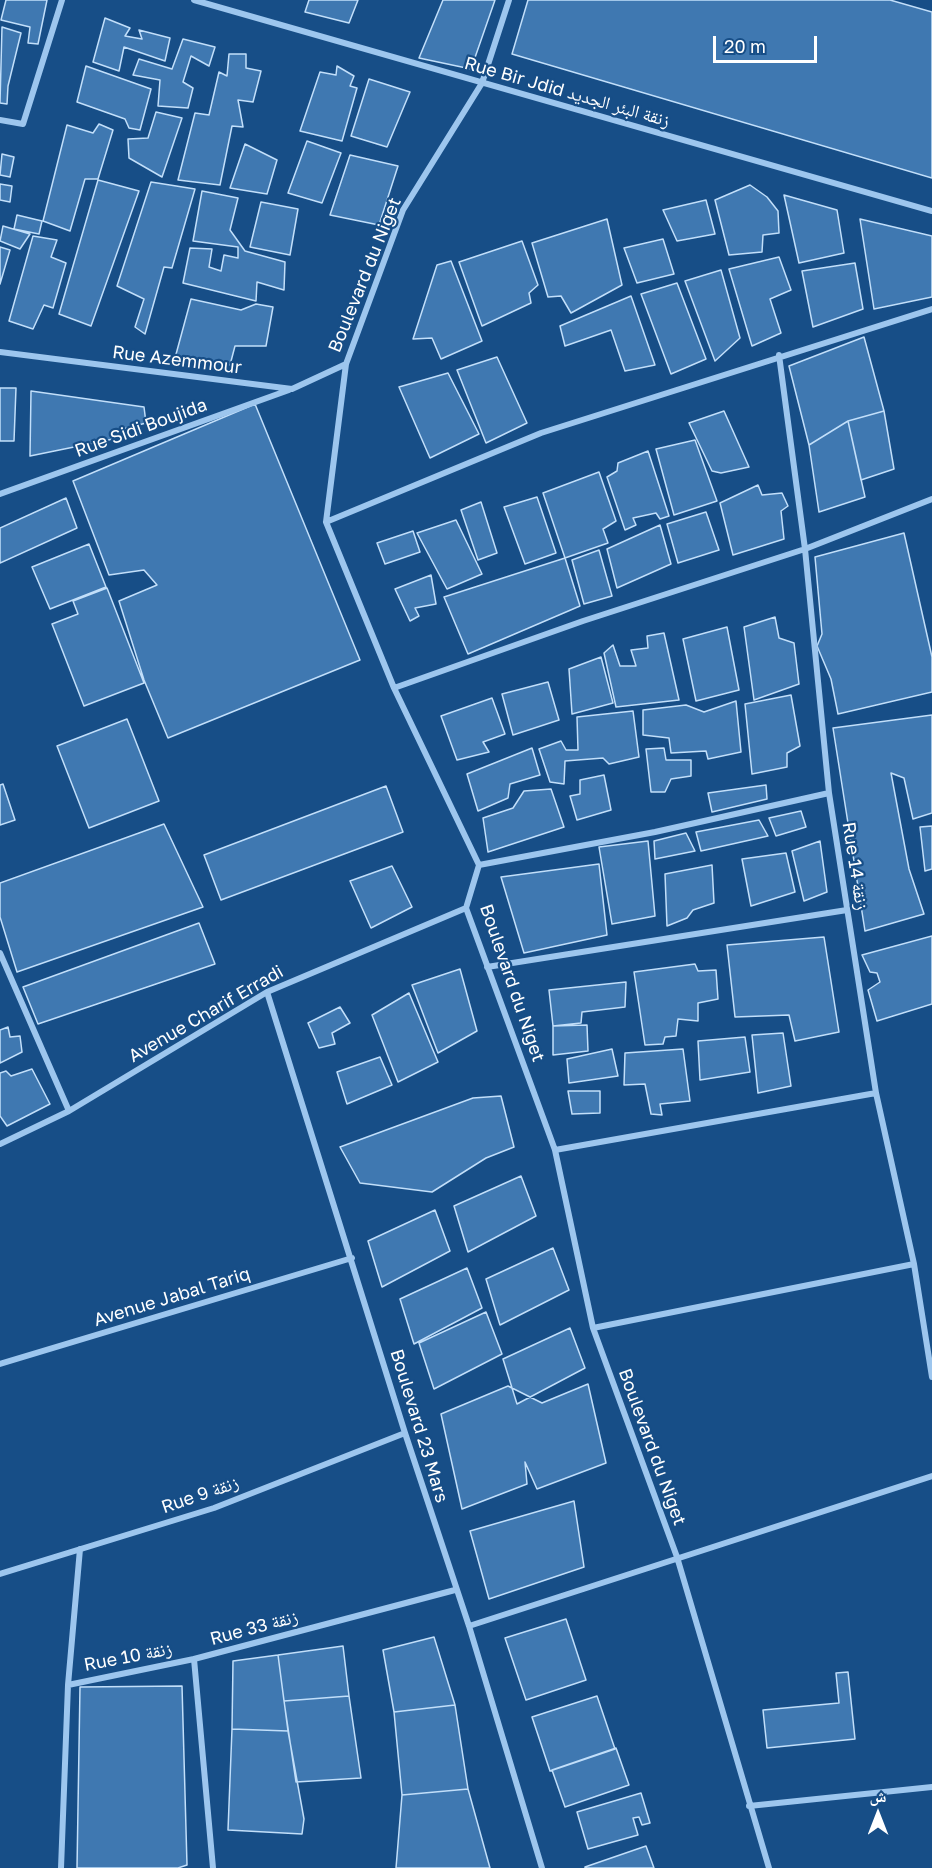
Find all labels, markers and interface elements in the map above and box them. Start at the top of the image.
scale bar [716,24,820,62]
text: 20 m [724,35,766,57]
street label: Rue Bir Jdid زنقة البئر الجديد [462,52,672,132]
street label: Boulevard du Niget [324,194,406,356]
street label: Rue Azemmour [111,341,243,379]
street label: Rue Sidi Boujida [72,394,210,462]
street label: Rue 14 زنقة [837,820,873,912]
street label: Boulevard du Niget [475,901,549,1065]
street label: Avenue Charif Erradi [125,961,287,1067]
street label: Avenue Jabal Tariq [91,1263,253,1331]
street label: Boulevard 23 Mars [385,1347,453,1505]
street label: Boulevard du Niget [614,1366,690,1528]
street label: Rue 9 زنقة [159,1472,241,1518]
street label: Rue 33 زنقة [208,1606,300,1650]
street label: Rue 10 زنقة [82,1638,174,1676]
north arrow [848,1784,908,1844]
text: ش [870,1786,886,1806]

